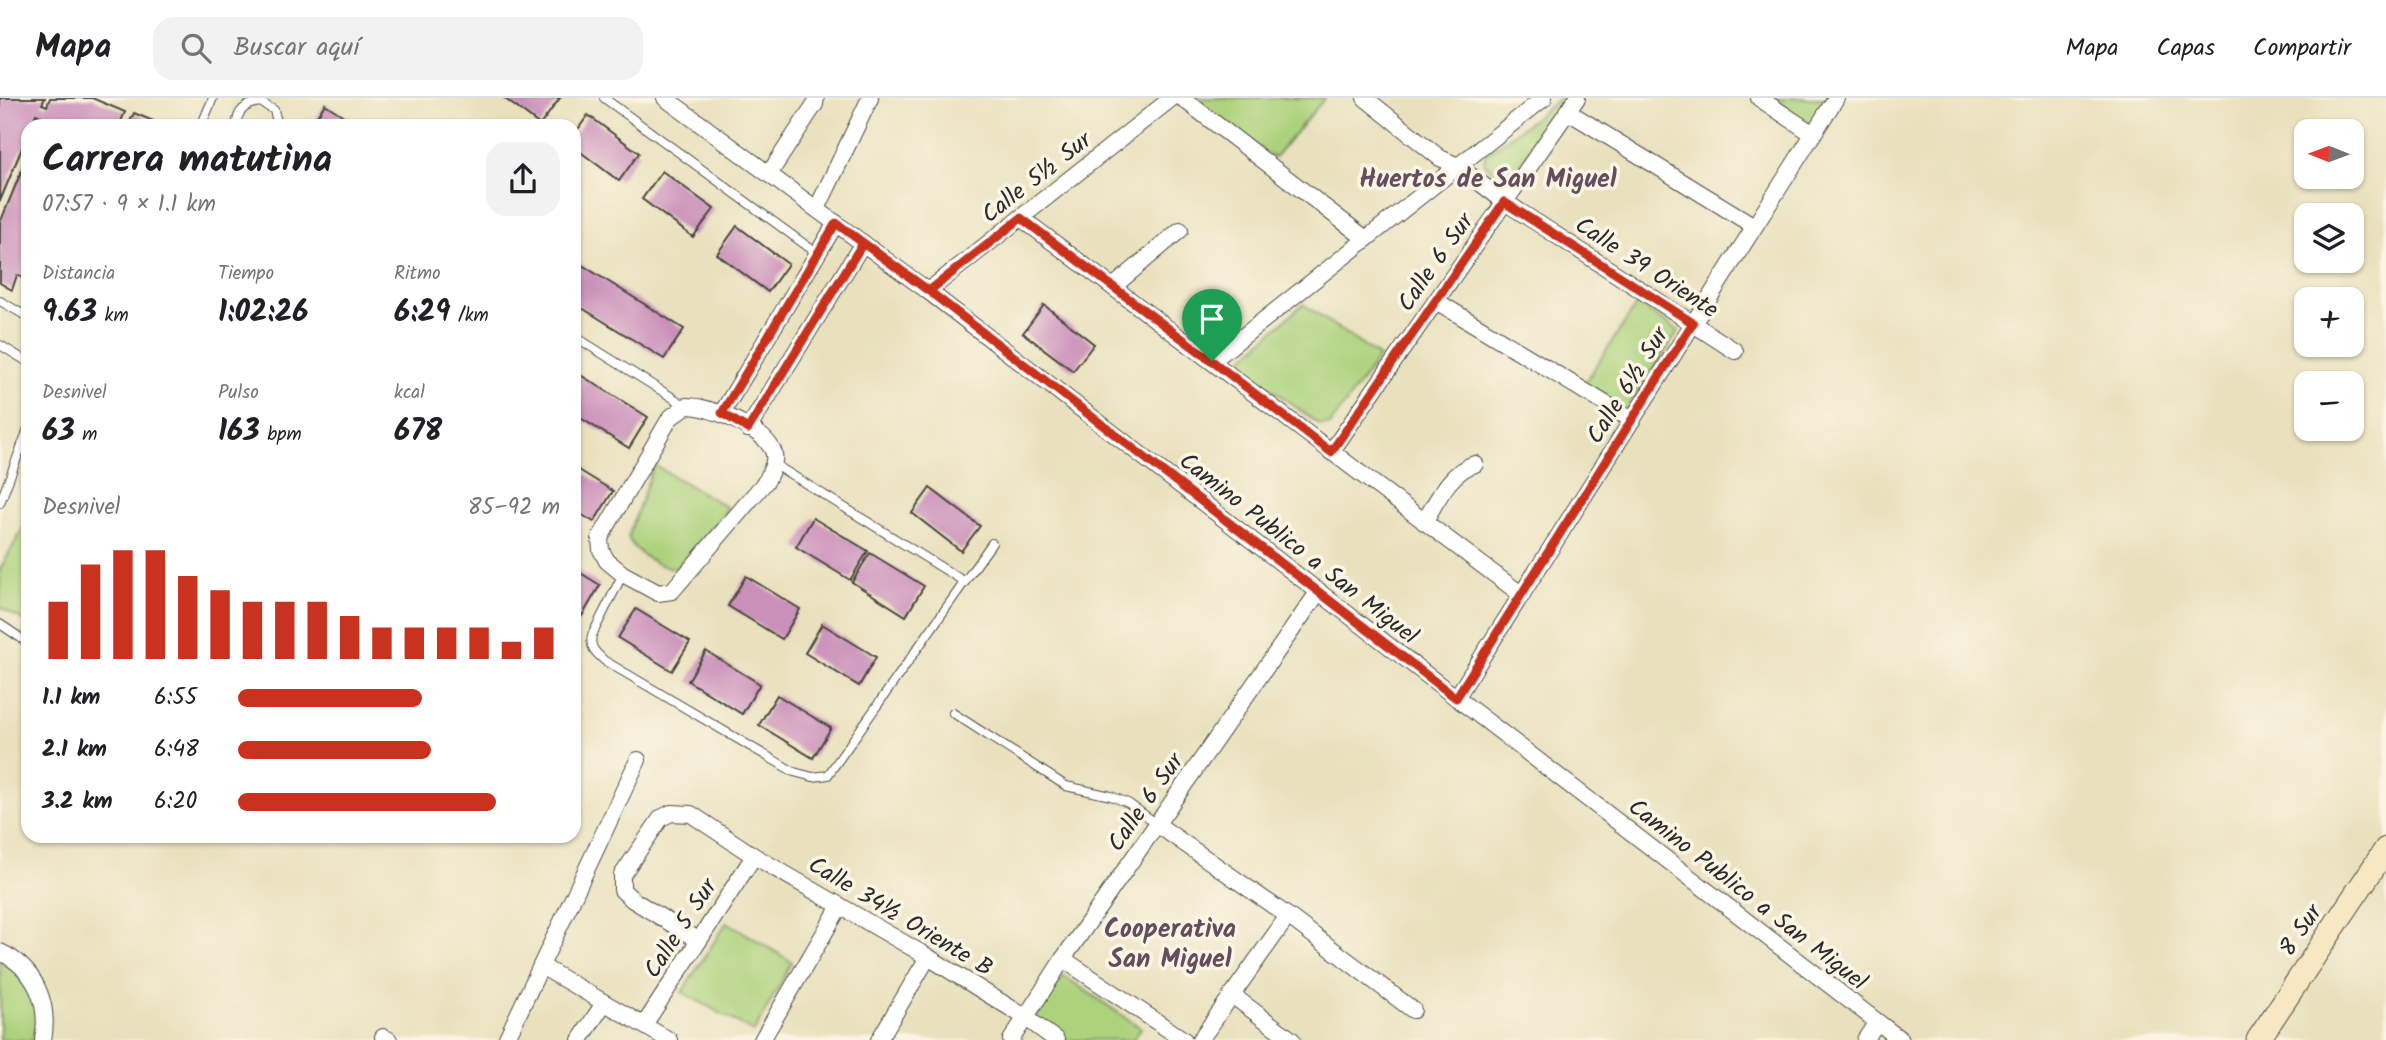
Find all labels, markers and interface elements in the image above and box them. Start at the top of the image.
search box [153,17,643,80]
text: Mapa [35,22,111,75]
text: Buscar aquí [233,27,360,69]
icon: search [177,29,215,67]
text: Mapa [2066,29,2118,68]
text: Capas [2156,29,2215,68]
text: Compartir [2253,29,2351,68]
north arrow [2294,119,2364,189]
map controls [2294,119,2364,441]
street label: Calle 5½ Sur [973,121,1102,234]
text: Carrera matutina [42,131,332,191]
button: share [486,142,560,216]
district label: Huertos de San Miguel [1359,159,1617,201]
text: 07:57 · 9 × 1.1 km [42,187,216,223]
button: layers [2294,203,2364,273]
street label: Calle 6 Sur [1388,204,1486,320]
street label: Calle 39 Oriente [1566,207,1726,330]
text: Distancia [42,259,115,289]
text: Tiempo [218,259,274,289]
text: Ritmo [394,259,441,289]
button: + [2294,287,2364,357]
text: 9.63 [42,289,97,337]
text: 1:02:26 [218,289,308,337]
text: 6:29 [394,289,450,337]
pin [1182,289,1242,361]
icon: arrive [1193,300,1231,338]
text: km [97,301,129,331]
text: /km [450,301,489,331]
street label: Calle 6½ Sur [1577,318,1681,452]
button: − [2294,371,2364,441]
text: Desnivel [42,378,107,408]
text: Pulso [218,378,259,408]
text: kcal [394,378,425,408]
text: 63 [42,408,75,456]
text: 163 [218,408,260,456]
text: 678 [394,408,442,456]
text: m [75,420,97,450]
text: bpm [260,420,302,450]
street label: Camino Publico a San Miguel [1170,443,1427,656]
text: Desnivel [42,490,120,526]
text: 85–92 m [468,490,560,526]
text: 1.1 km [42,680,100,716]
text: 6:55 [154,680,197,716]
text: 2.1 km [42,732,107,768]
text: 6:48 [154,732,199,768]
street label: Calle 6 Sur [1098,744,1196,860]
text: 3.2 km [42,784,112,820]
text: 6:20 [154,784,197,820]
street label: Camino Publico a San Miguel [1619,789,1876,1002]
street label: Calle 34½ Oriente B [800,846,1000,988]
street label: Calle 5 Sur [634,869,729,987]
street label: 8 Sur [2269,895,2334,965]
district label: Cooperativa San Miguel [1104,909,1236,981]

